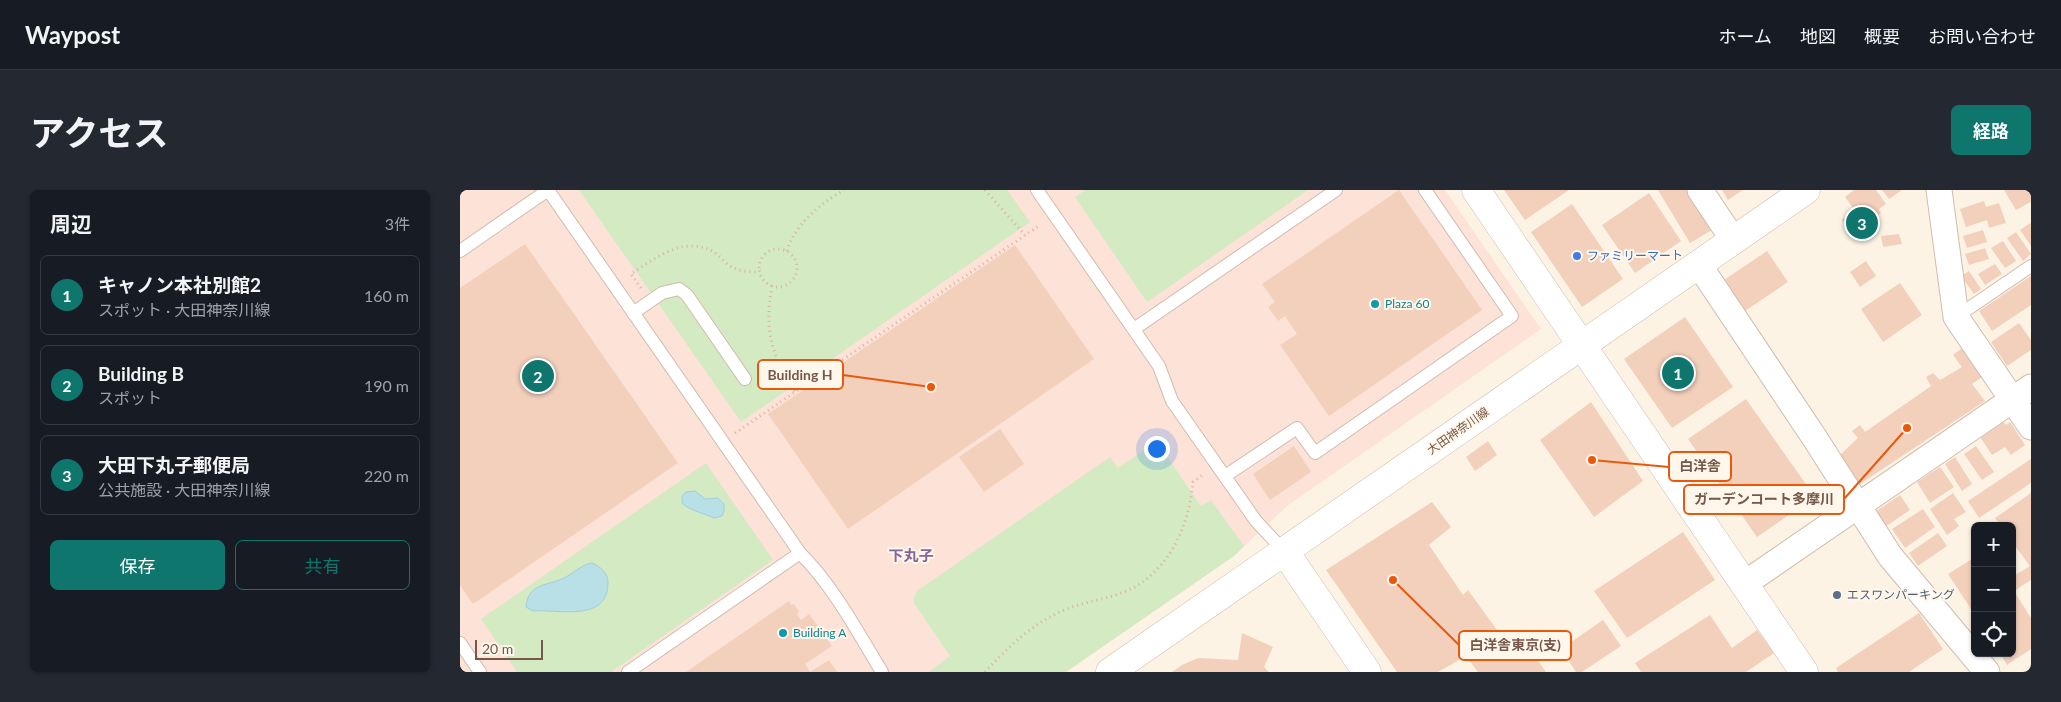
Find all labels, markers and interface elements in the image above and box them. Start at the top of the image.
text: Waypost [25,20,120,49]
text: ホーム [1719,25,1772,47]
text: 地図 [1800,25,1836,47]
text: 概要 [1864,25,1900,47]
text: お問い合わせ [1928,25,2036,47]
button: 経路 [1951,105,2031,155]
text: アクセス [30,111,168,153]
pin: 3 [1846,204,1878,242]
text: 周辺 [50,211,92,236]
text: 3件 [385,214,410,233]
place label: ファミリーマート [1587,248,1683,263]
marker: ファミリーマート [1571,250,1583,262]
text: キャノン本社別館2 [98,273,261,296]
text: 1 [62,286,72,305]
text: 160 m [364,286,409,305]
place label: Plaza 60 [1385,296,1429,311]
marker: Plaza 60 [1369,298,1381,310]
text: スポット · 大田神奈川線 [98,300,270,319]
pin: 1 [1662,354,1694,392]
pin: 2 [522,357,554,395]
callout: Building H [758,360,843,389]
text: Building B [98,362,184,385]
text: Building H [767,366,833,383]
text: 2 [62,376,72,395]
text: 190 m [364,376,409,395]
text: スポット [98,388,162,407]
street label: 大田神奈川線 [1424,404,1492,457]
your location [1144,436,1170,462]
callout: 白洋舎 [1669,452,1731,481]
text: 大田下丸子郵便局 [98,453,250,476]
text: 白洋舎 [1679,457,1721,474]
text: 3 [62,466,72,485]
text: 220 m [364,466,409,485]
text: 公共施設 · 大田神奈川線 [98,480,270,499]
callout: ガーデンコート多摩川 [1684,485,1844,514]
text: ガーデンコート多摩川 [1694,490,1834,507]
map controls [1971,522,2016,657]
button: + [1971,522,2016,567]
button: 保存 [50,540,225,590]
button: 共有 [235,540,410,590]
district label: 下丸子 [888,546,934,564]
button: − [1971,567,2016,612]
place label: エスワンパーキング [1847,587,1955,602]
marker: エスワンパーキング [1831,589,1843,601]
button: locate [1971,612,2016,657]
place label: Building A [793,625,847,640]
marker: Building A [777,627,789,639]
callout: 白洋舎東京(支) [1459,631,1571,660]
text: 白洋舎東京(支) [1469,636,1561,653]
scale bar [475,637,542,660]
text: 20 m [482,640,513,657]

